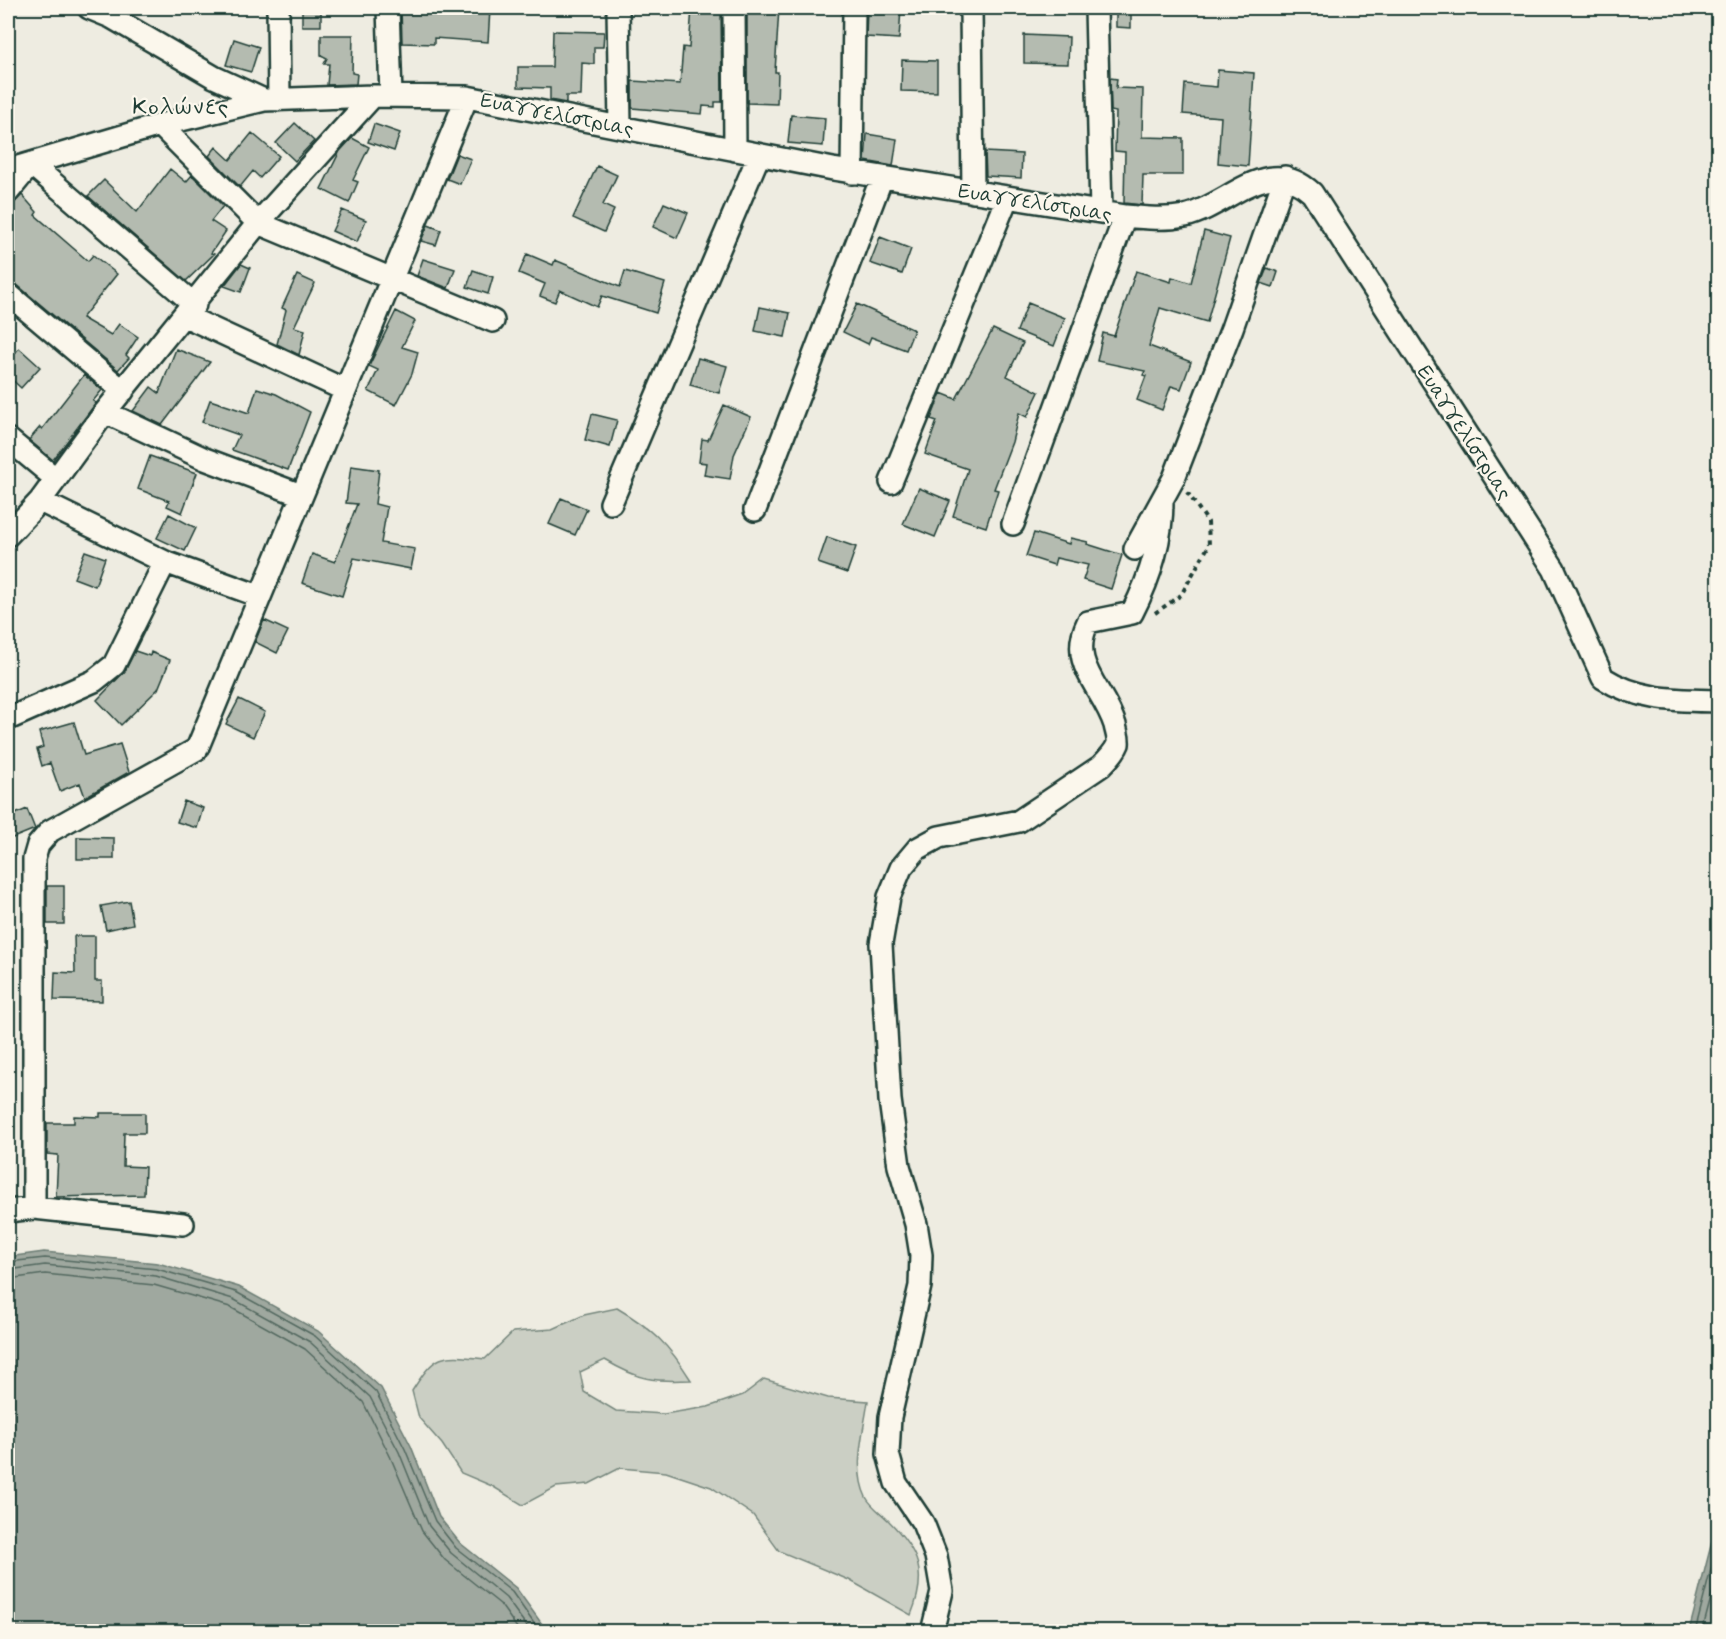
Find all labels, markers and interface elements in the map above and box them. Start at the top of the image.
street label: Ευαγγελίστριας [478,86,636,144]
district label: Κολώνες [132,92,230,123]
street label: Ευαγγελίστριας [956,177,1114,229]
street label: Ευαγγελίστριας [1410,360,1518,505]

